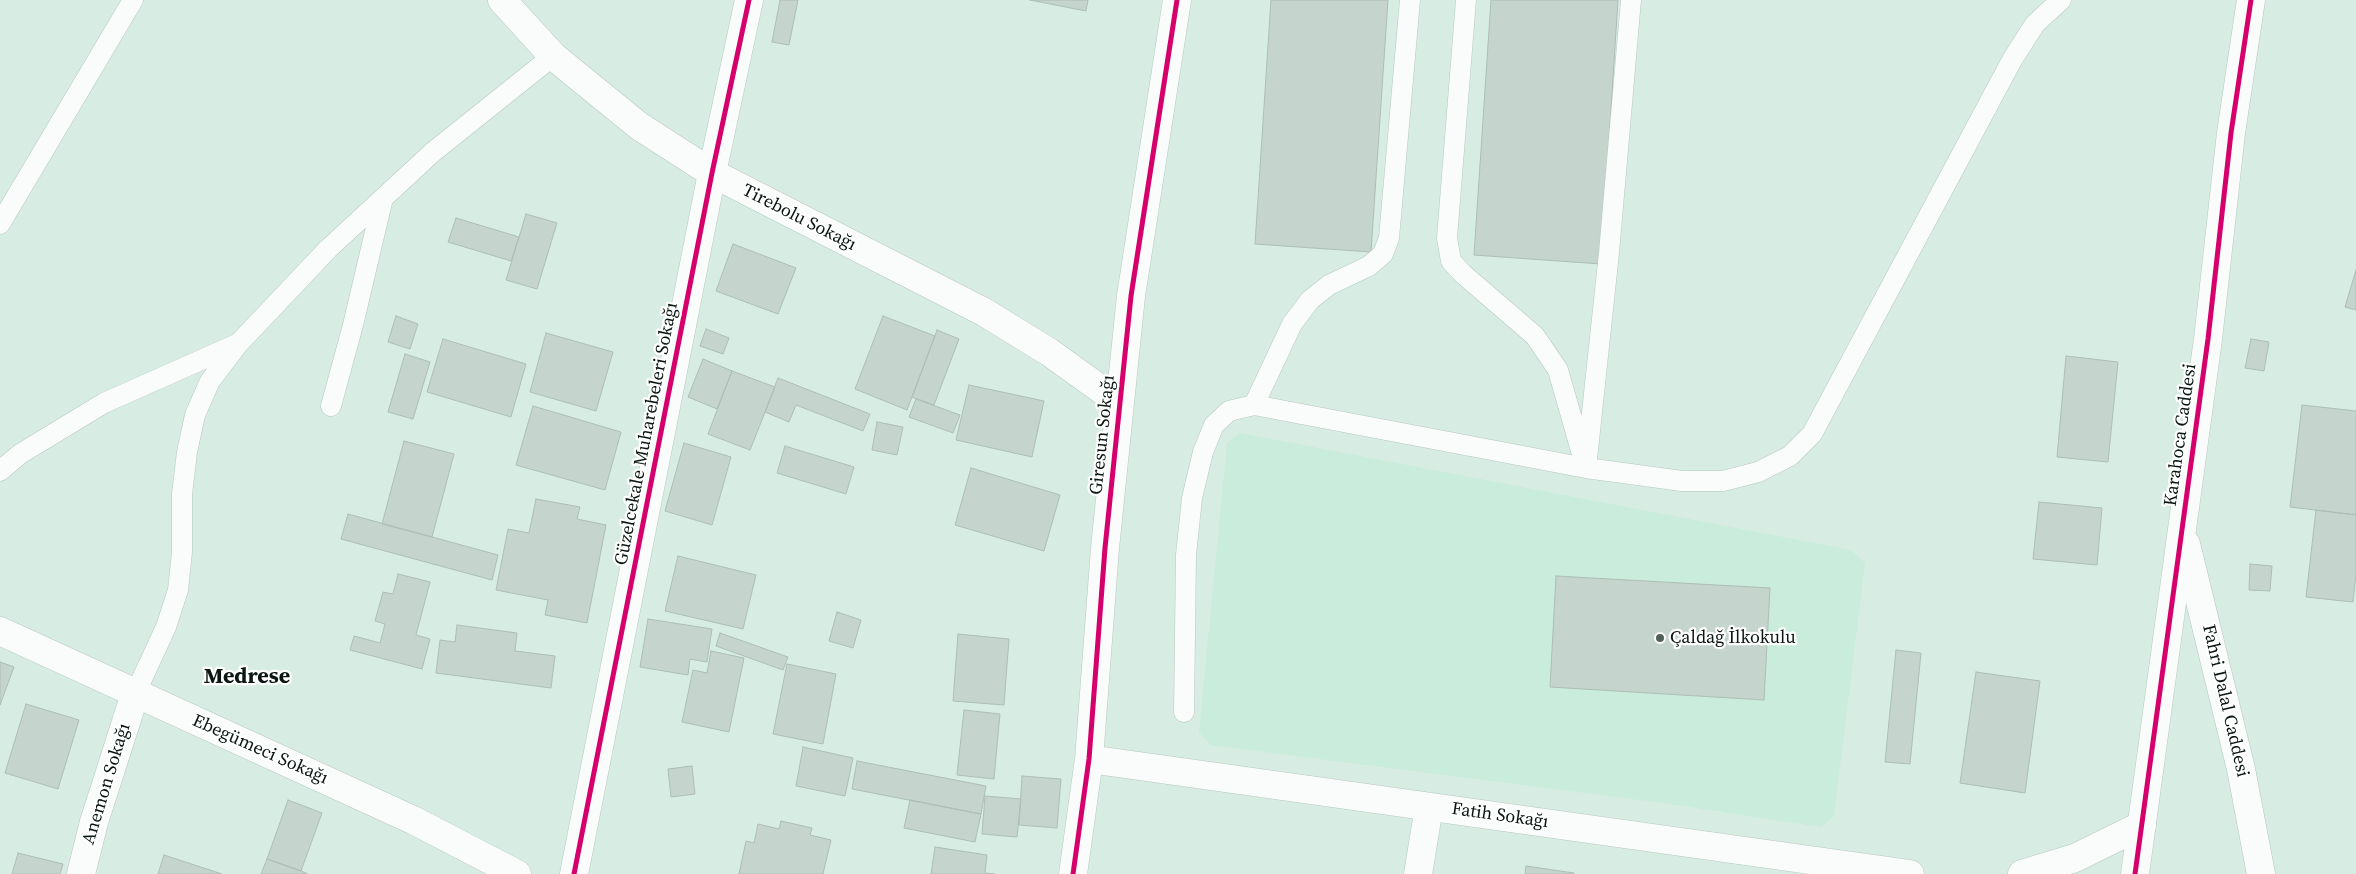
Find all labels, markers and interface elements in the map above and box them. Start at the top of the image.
street label: Tirebolu Sokağı [738,180,860,256]
street label: Güzelcekale Muharebeleri Sokağı [611,301,683,567]
street label: Karahoca Caddesi [2160,362,2202,508]
street label: Giresun Sokağı [1086,374,1120,496]
street label: Fahri Dalal Caddesi [2197,623,2253,779]
place label: Çaldağ İlkokulu [1670,627,1796,649]
marker: Çaldağ İlkokulu [1654,632,1666,644]
district label: Medrese [204,664,290,690]
street label: Ebegümeci Sokağı [189,710,331,790]
street label: Anemon Sokağı [78,721,136,847]
street label: Fatih Sokağı [1450,799,1550,833]

